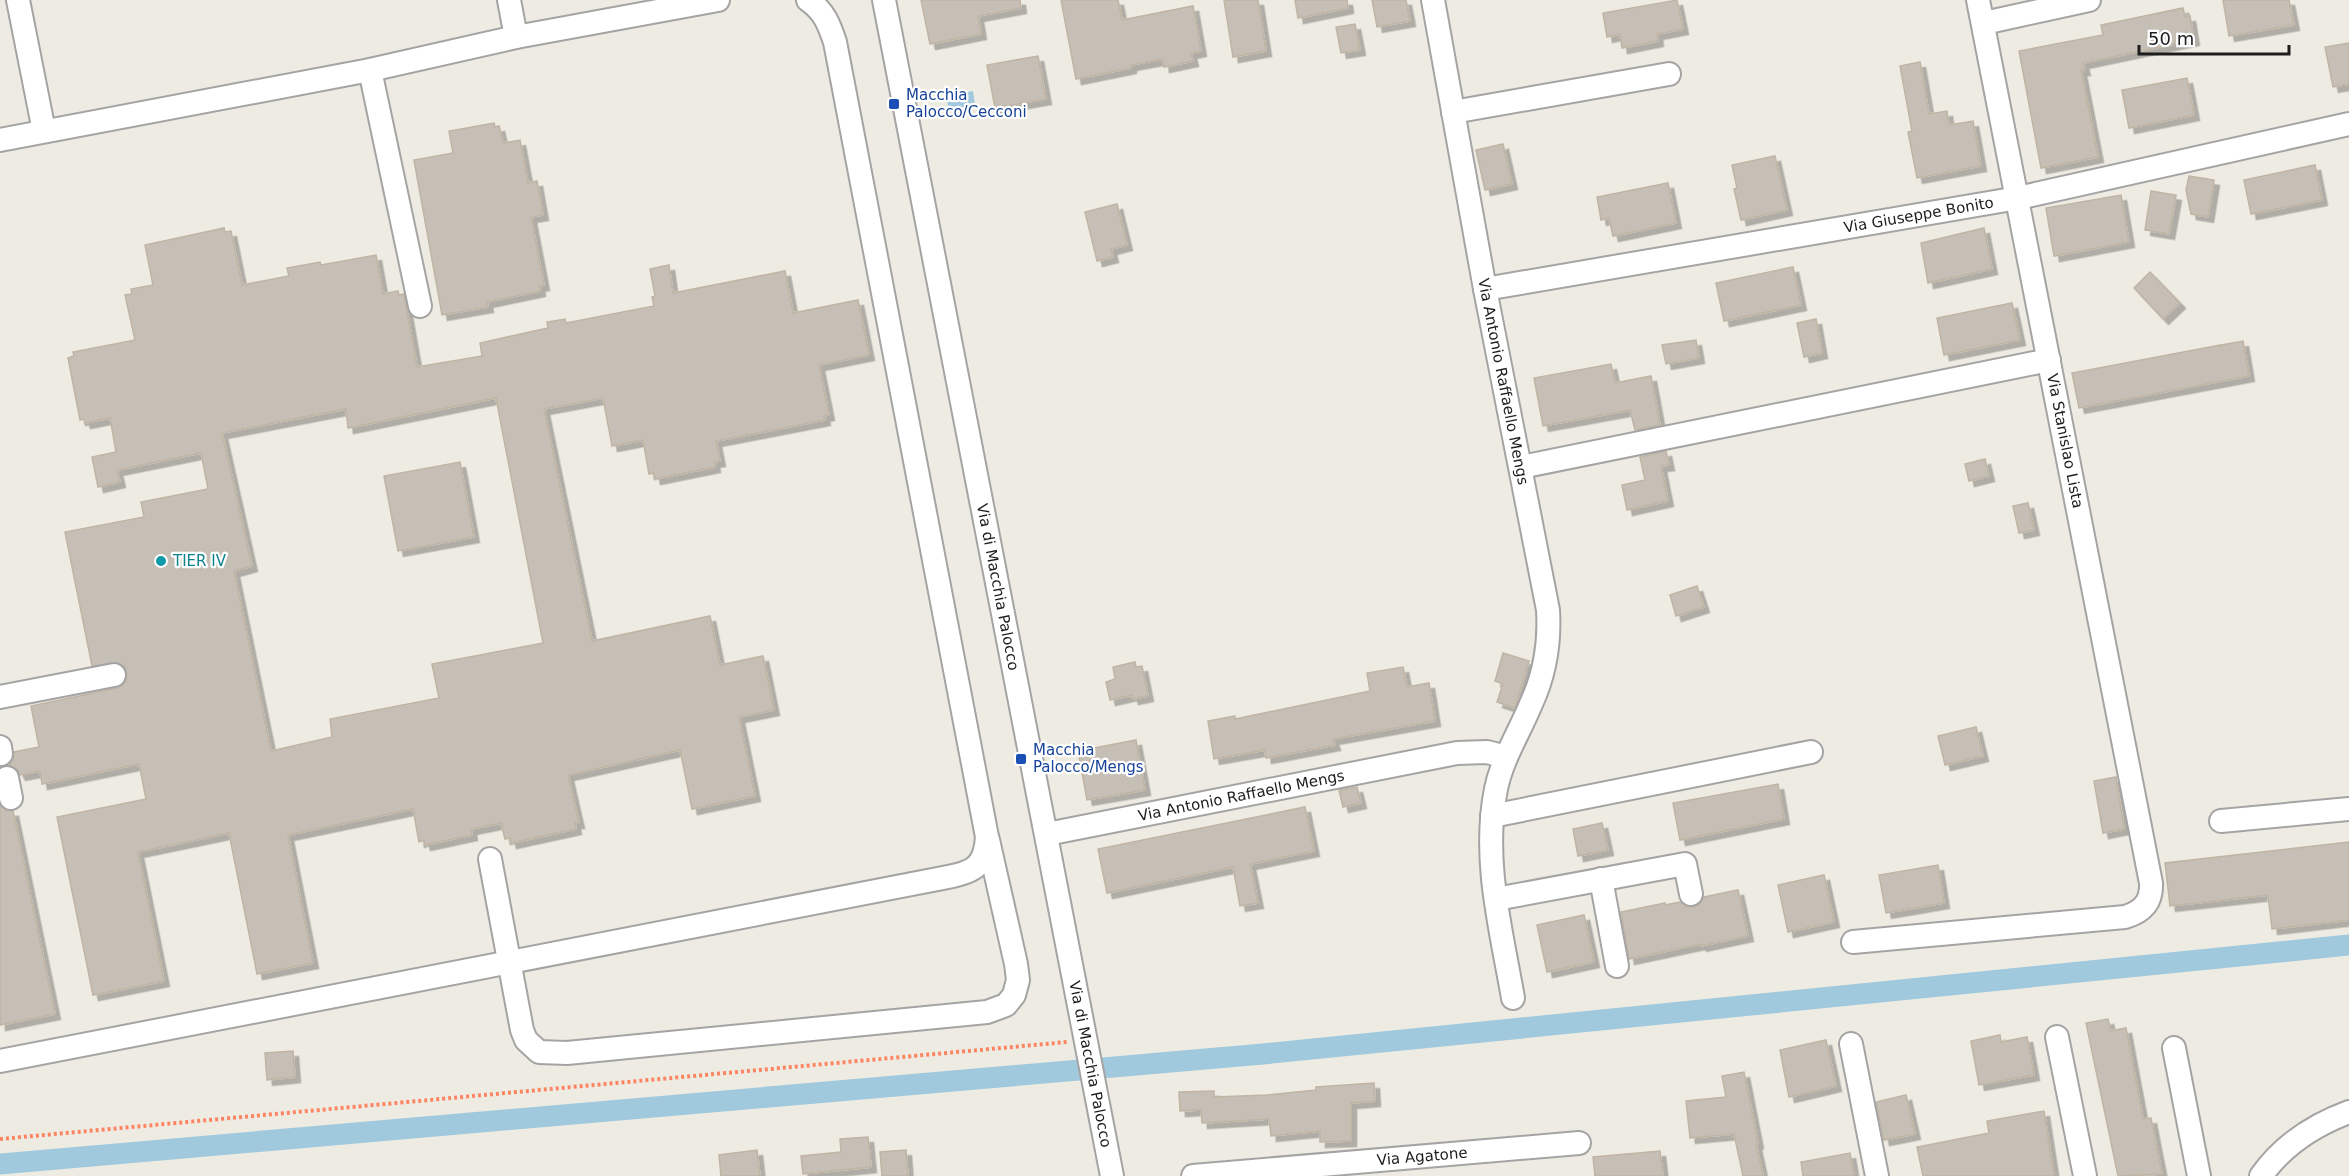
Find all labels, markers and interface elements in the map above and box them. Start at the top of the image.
scale bar [2139,18,2289,56]
text: 50 m [2148,28,2194,49]
place label: Macchia Palocco/Cecconi [906,86,1027,121]
marker: Macchia Palocco/Cecconi [887,97,901,111]
street label: Via Giuseppe Bonito [1842,193,1995,237]
street label: Via Antonio Raffaello Mengs [1474,277,1532,487]
street label: Via Stanislao Lista [2043,372,2087,510]
street label: Via di Macchia Palocco [973,502,1023,672]
place label: TIER IV [172,552,227,570]
marker: TIER IV [154,554,168,568]
place label: Macchia Palocco/Mengs [1033,741,1144,776]
marker: Macchia Palocco/Mengs [1014,752,1028,766]
street label: Via Antonio Raffaello Mengs [1136,766,1346,825]
street label: Via di Macchia Palocco [1065,979,1115,1149]
street label: Via Agatone [1376,1144,1468,1169]

